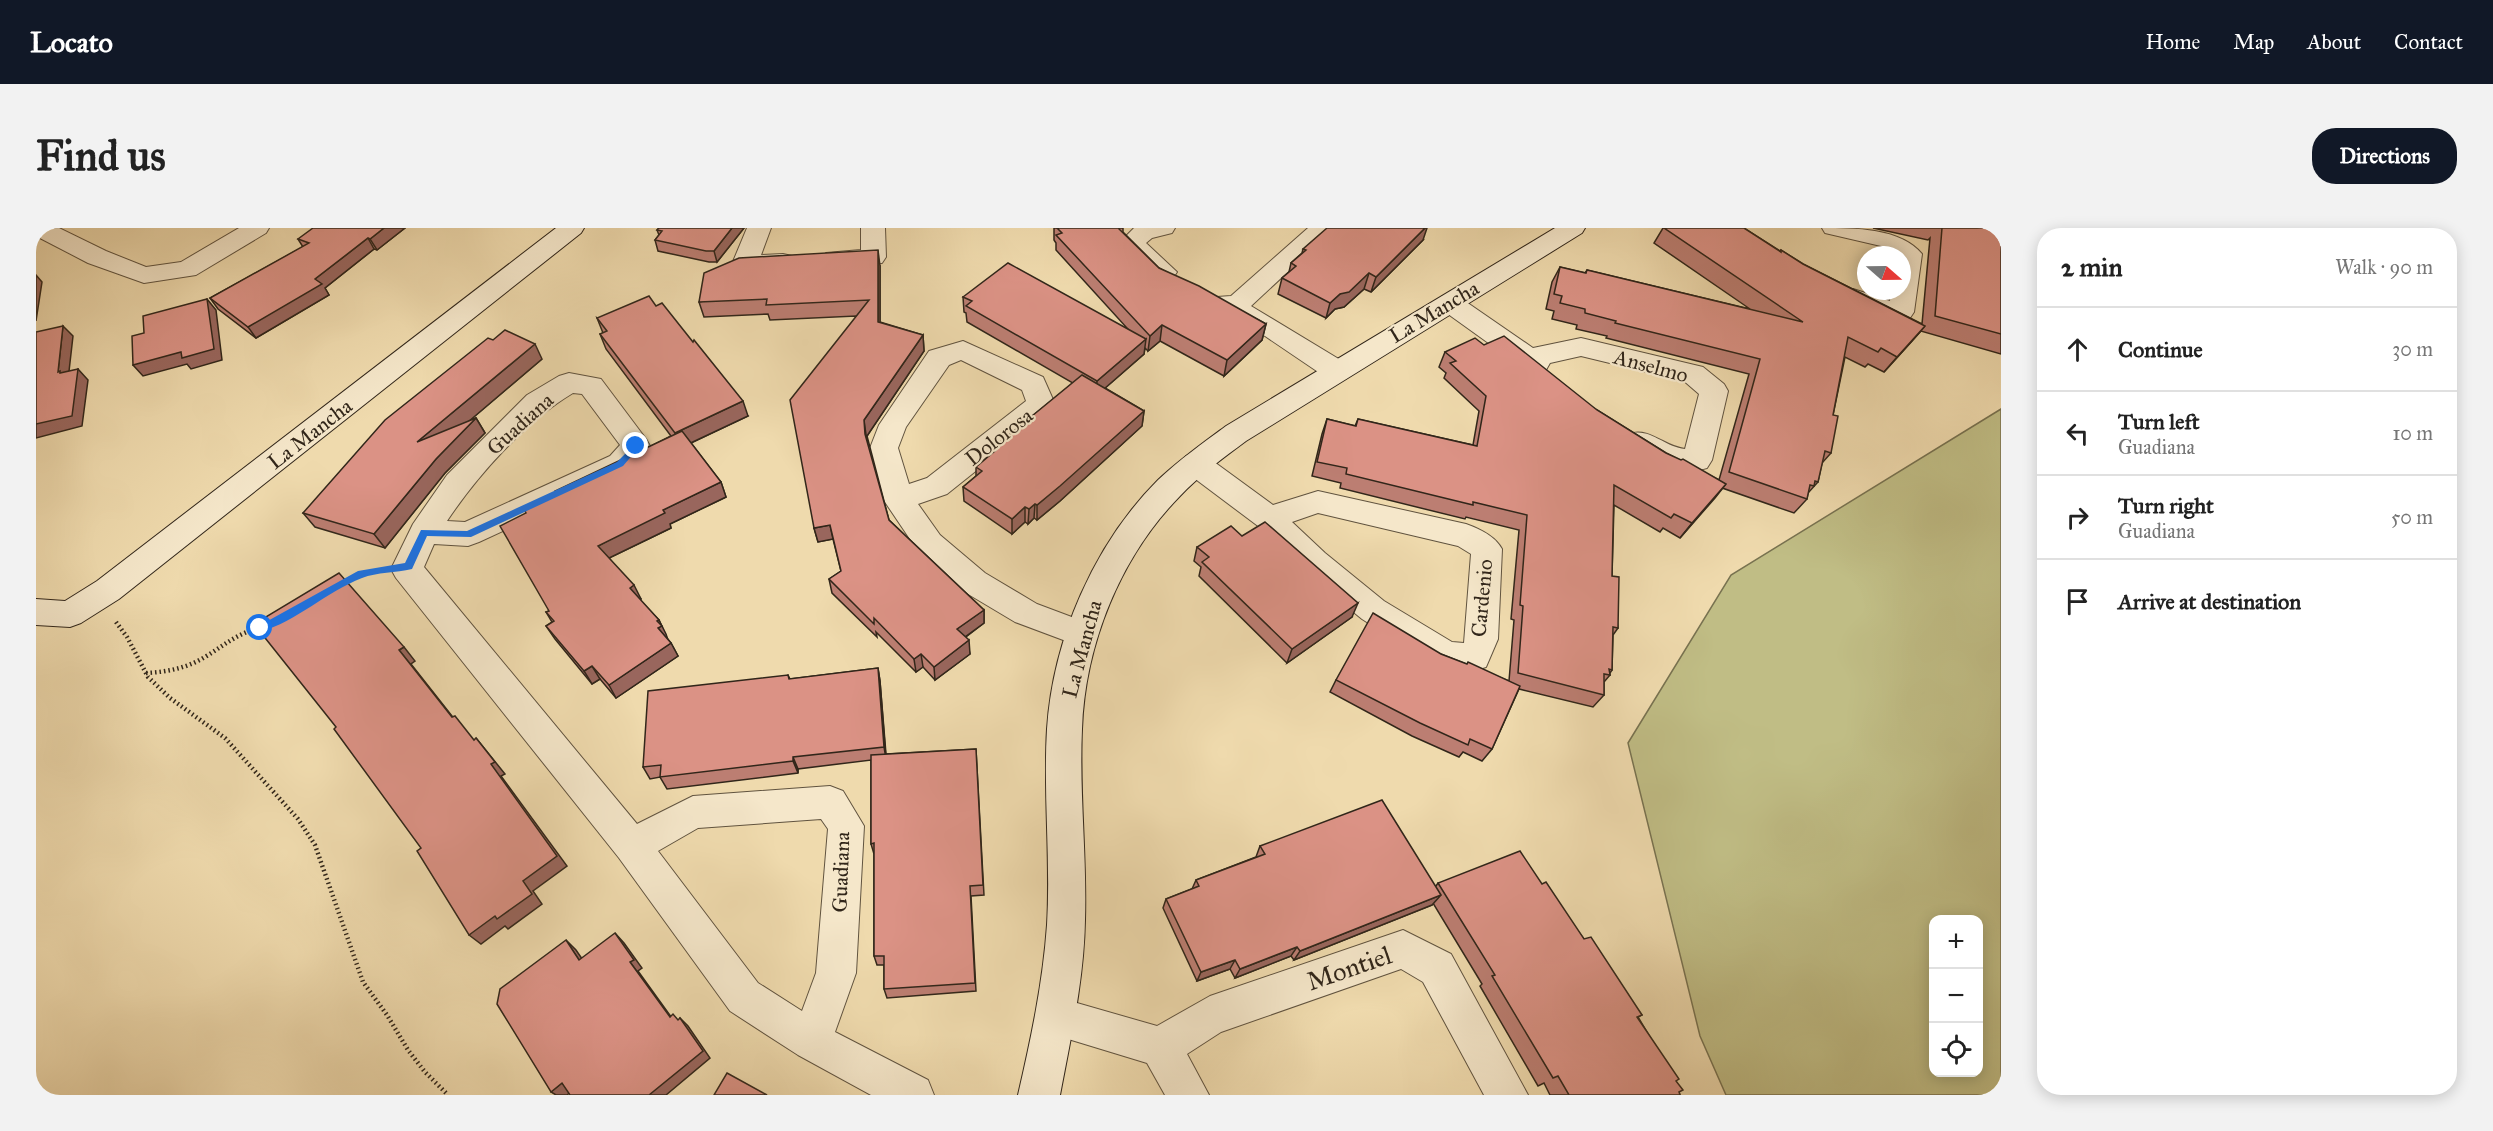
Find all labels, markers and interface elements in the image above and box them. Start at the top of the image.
text: Locato [30,25,113,60]
text: Home [2145,29,2200,55]
text: Map [2233,29,2274,55]
text: About [2307,29,2361,55]
text: Contact [2394,29,2463,55]
button: Directions [2312,128,2457,184]
text: Find us [36,130,166,182]
north arrow [1857,246,1911,300]
text: 2 min [2061,251,2122,283]
text: Walk · 90 m [2335,255,2433,279]
street label: La Mancha [1384,275,1484,349]
icon: ahead [2061,333,2094,366]
text: Continue [2118,336,2203,363]
text: 30 m [2392,337,2433,361]
street label: Anselmo [1610,343,1691,388]
street label: Guadiana [481,387,559,461]
street label: La Mancha [263,393,358,475]
street label: Dolorosa [960,403,1038,471]
text: Turn left [2118,408,2200,435]
icon: left [2061,417,2094,450]
text: 10 m [2392,421,2433,445]
route end [622,432,648,458]
text: Guadiana [2118,435,2195,459]
text: Turn right [2118,492,2214,519]
icon: right [2061,501,2094,534]
text: 50 m [2391,505,2433,529]
text: Guadiana [2118,519,2195,543]
street label: Cardenio [1466,558,1498,638]
icon: arrive [2061,585,2094,618]
text: Arrive at destination [2118,588,2301,615]
street label: La Mancha [1056,597,1108,701]
route start [246,614,272,640]
street label: Guadiana [827,831,855,913]
map controls [1929,915,1983,1077]
button: + [1929,915,1983,969]
street label: Montiel [1302,939,1396,997]
button: − [1929,969,1983,1023]
button: locate [1929,1023,1983,1077]

